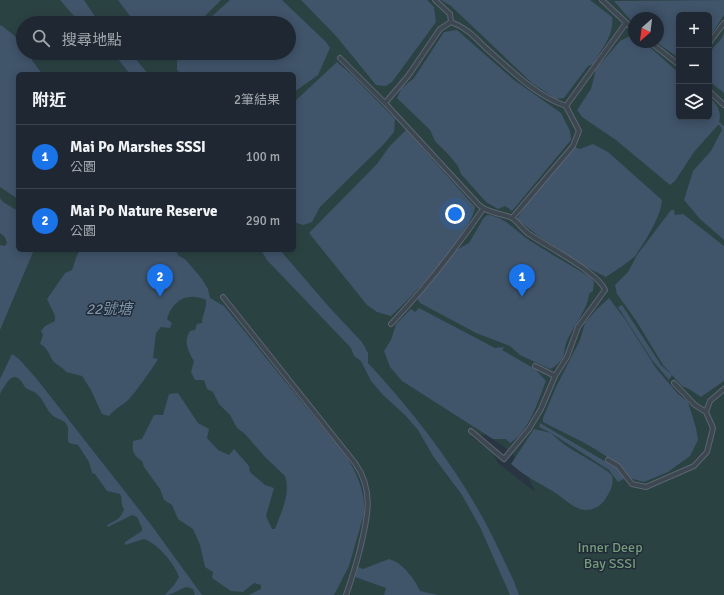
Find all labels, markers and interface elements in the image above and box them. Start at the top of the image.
north arrow [628,12,664,48]
map controls [676,12,712,120]
button: + [676,12,712,48]
search box [16,16,296,60]
icon: search [30,27,52,49]
text: 搜尋地點 [62,31,122,49]
button: − [676,48,712,84]
button: layers [676,84,712,120]
text: 附近 [32,90,66,111]
text: 2筆結果 [234,92,280,108]
text: Mai Po Marshes SSSI [70,138,206,156]
text: 1 [41,149,49,165]
text: 100 m [246,149,280,165]
text: 公園 [70,159,96,175]
text: Mai Po Nature Reserve [70,202,218,220]
your location [445,204,465,224]
text: 2 [41,213,49,229]
text: 290 m [246,213,280,229]
text: 公園 [70,223,96,239]
pin: 2 [147,264,173,297]
pin: 1 [509,264,535,297]
water label: 22號塘 [86,300,135,318]
park label: Inner Deep Bay SSSI [577,539,643,572]

